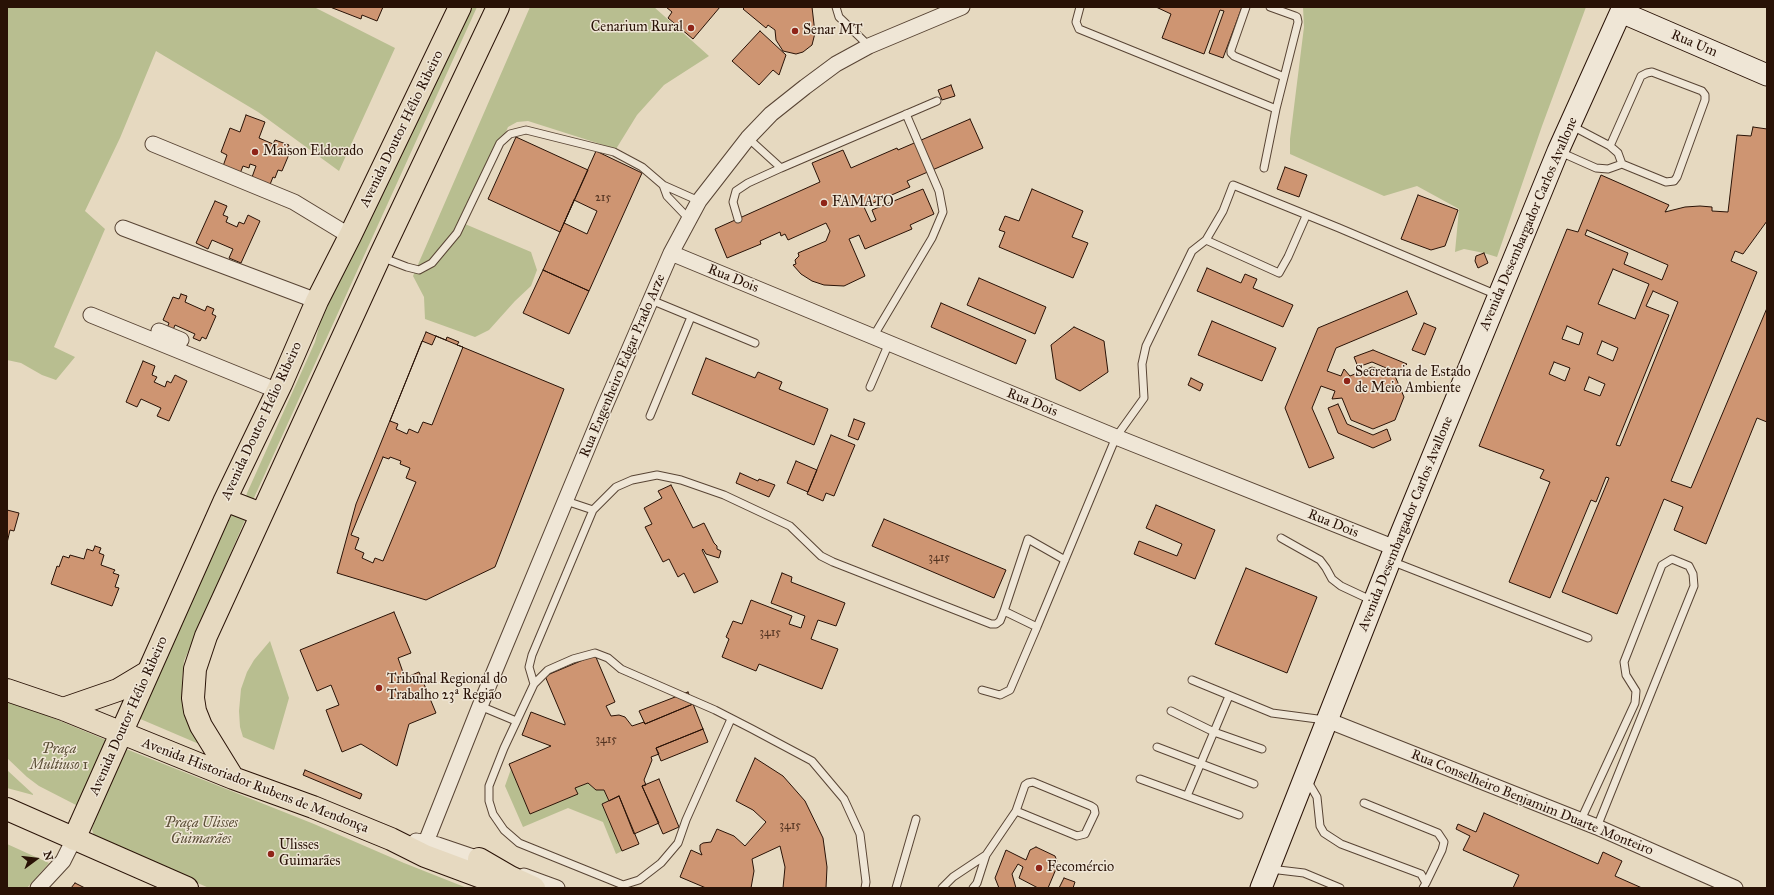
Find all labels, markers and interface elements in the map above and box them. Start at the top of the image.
place label: Cenarium Rural [591,20,683,36]
marker: Cenarium Rural [686,23,696,33]
place label: Senar MT [803,23,863,39]
marker: Senar MT [790,26,800,36]
street label: Rua Um [1668,27,1720,61]
street label: Avenida Doutor Hélio Ribeiro [357,48,447,210]
street label: Avenida Desembargador Carlos Avallone [1476,115,1582,333]
place label: Maison Eldorado [263,144,363,160]
marker: Maison Eldorado [250,147,260,157]
house number: 215 [595,191,611,205]
place label: FAMATO [832,195,894,211]
marker: FAMATO [819,198,829,208]
street label: Rua Dois [705,261,761,297]
street label: Rua Engenheiro Edgar Prado Arze [577,272,669,460]
street label: Avenida Doutor Hélio Ribeiro [218,339,306,503]
place label: Secretaria de Estado de Meio Ambiente [1355,365,1471,398]
marker: Secretaria de Estado de Meio Ambiente [1342,376,1352,386]
street label: Rua Dois [1004,385,1060,421]
street label: Avenida Desembargador Carlos Avallone [1355,414,1457,634]
street label: Rua Dois [1305,506,1361,542]
house number: 3415 [928,551,950,565]
house number: 3415 [759,626,781,640]
street label: Avenida Doutor Hélio Ribeiro [86,634,172,798]
place label: Tribunal Regional do Trabalho 23ª Região [387,672,507,704]
marker: Tribunal Regional do Trabalho 23ª Região [374,683,384,693]
house number: 3415 [595,733,617,747]
street label: Avenida Historiador Rubens de Mendonça [139,735,371,837]
park label: Praça Multiuso 1 [30,742,88,774]
street label: Rua Conselheiro Benjamim Duarte Monteiro [1408,747,1656,859]
park label: Praça Ulisses Guimarães [164,816,238,848]
house number: 3415 [779,819,801,833]
place label: Ulisses Guimarães [279,838,340,870]
north arrow [16,839,56,879]
marker: Ulisses Guimarães [266,849,276,859]
text: N [41,850,56,862]
place label: Fecomércio [1047,860,1114,876]
marker: Fecomércio [1034,863,1044,873]

